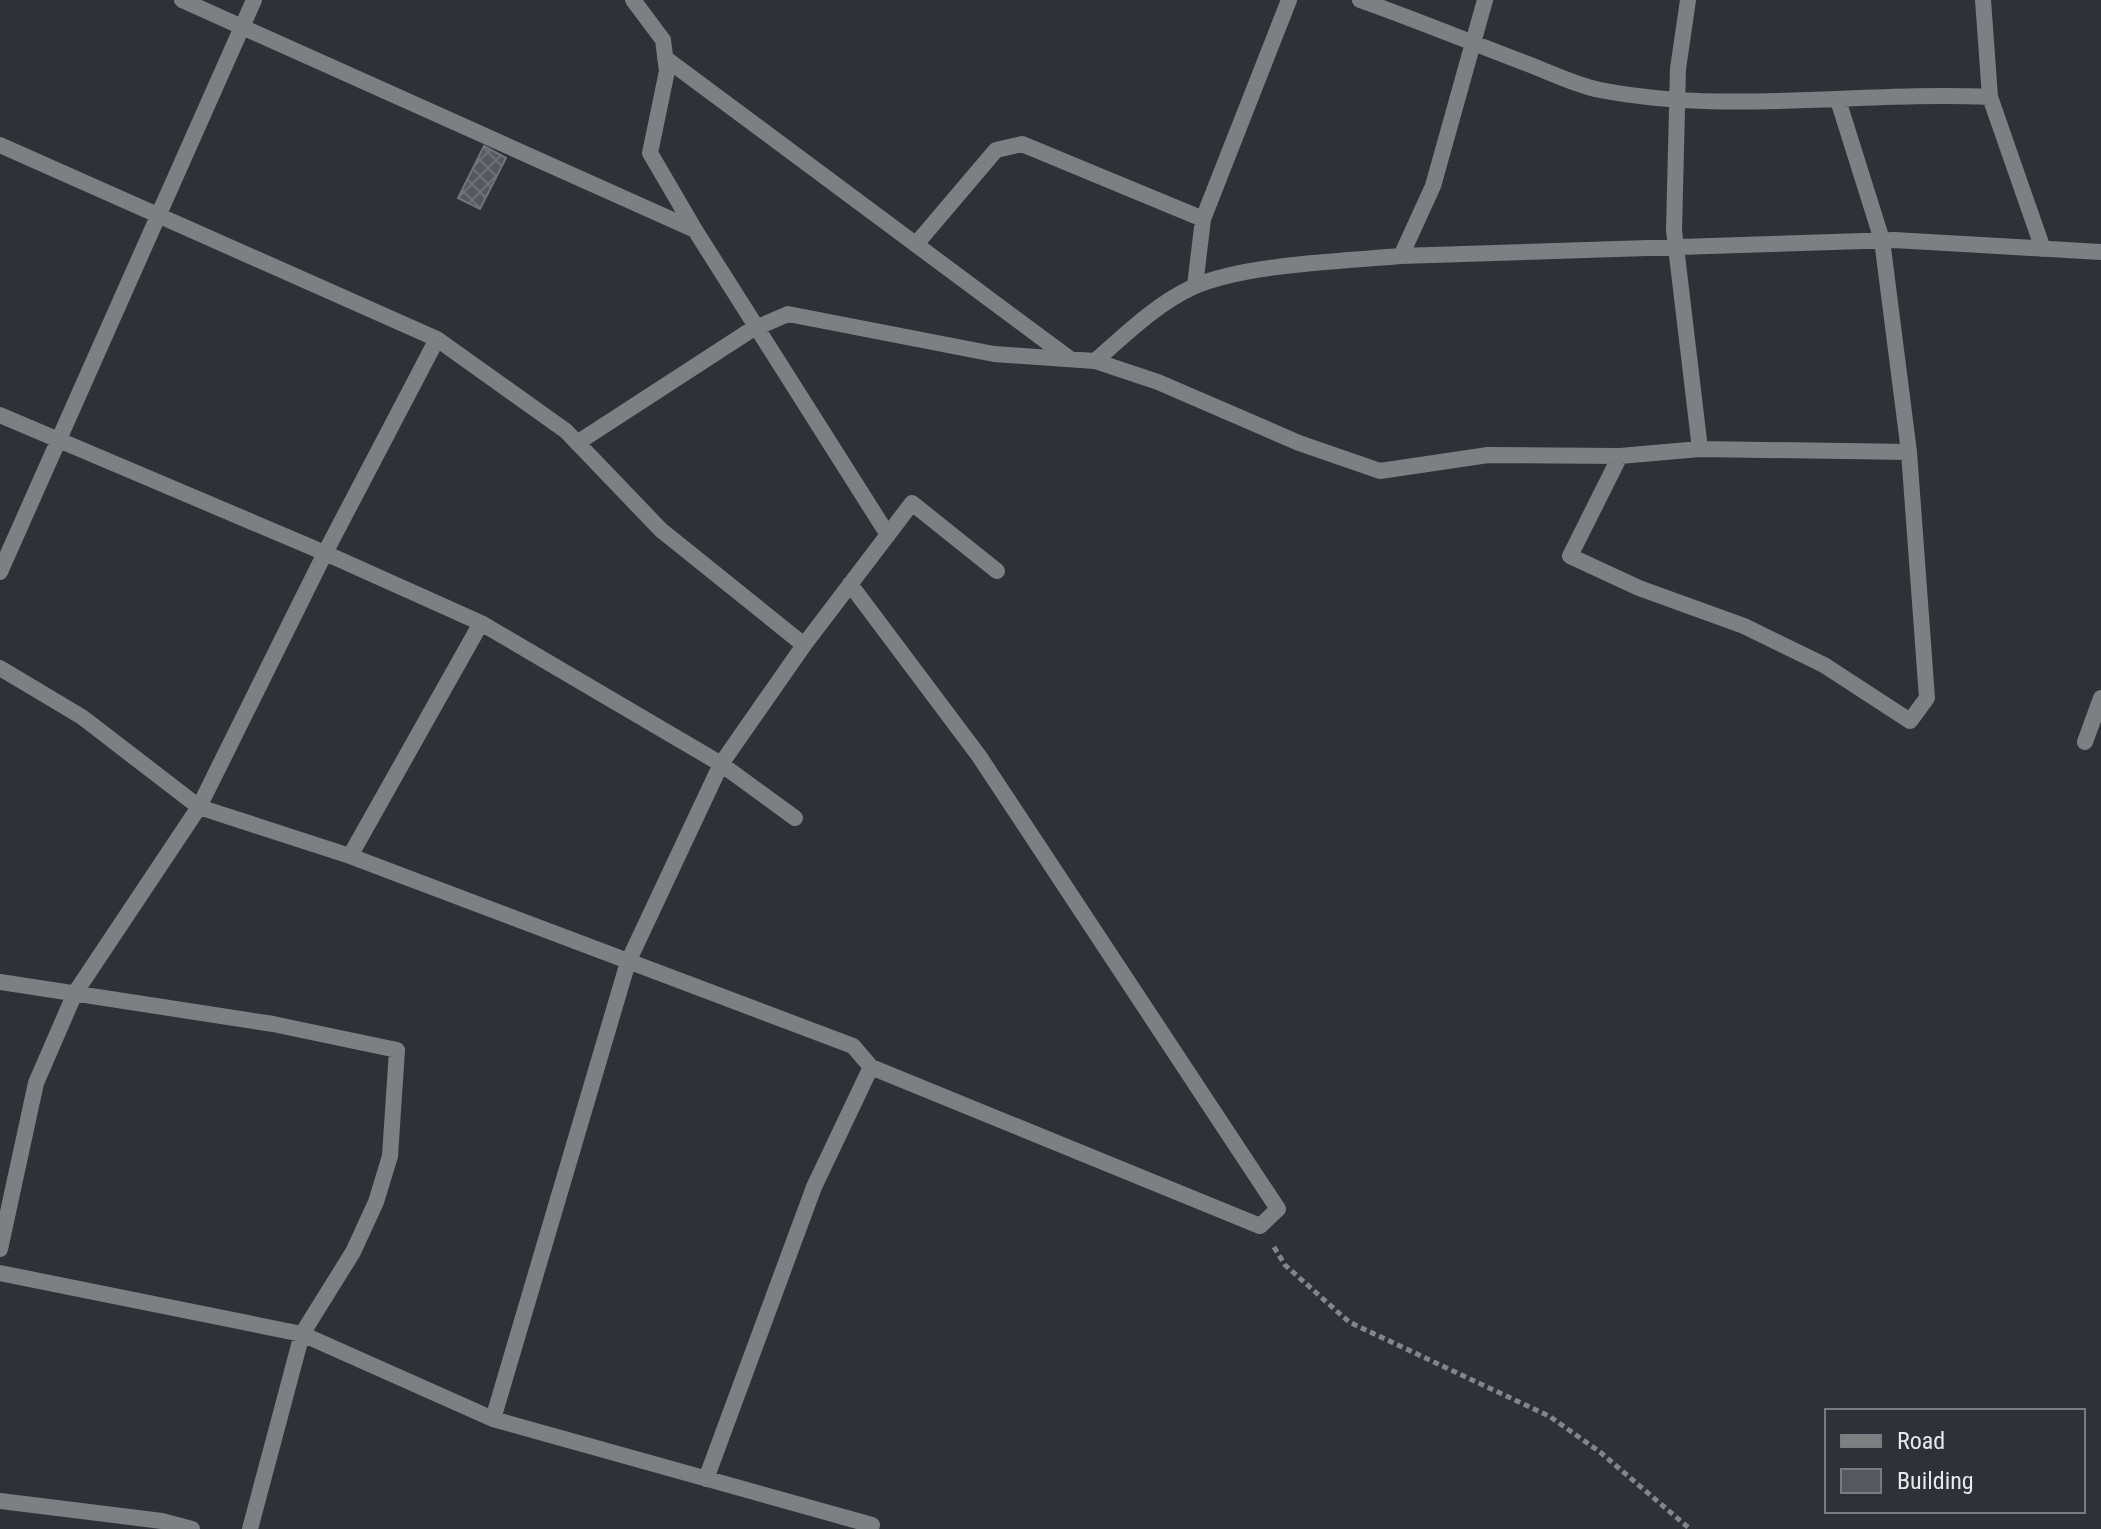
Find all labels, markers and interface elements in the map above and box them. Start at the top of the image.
legend [1825,1409,2085,1513]
text: Road [1897,1427,1945,1455]
text: Building [1897,1467,1974,1495]

